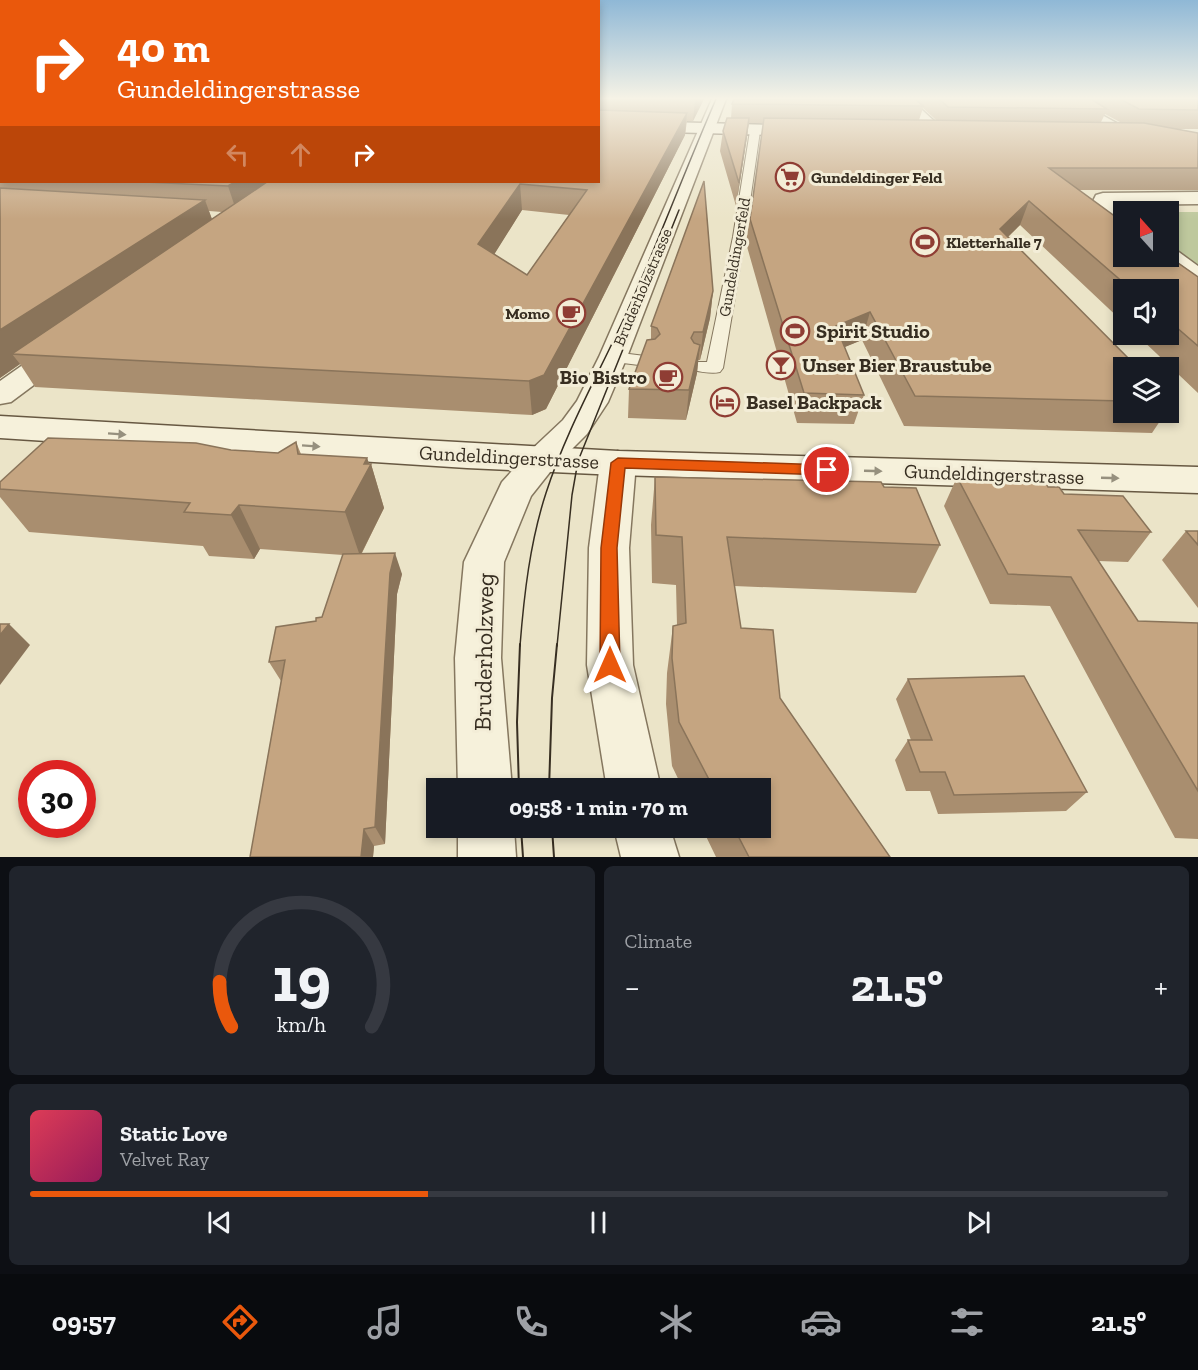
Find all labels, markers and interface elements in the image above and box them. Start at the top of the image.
text: 40 m [117,22,210,73]
icon: right [18,24,96,102]
text: Gundeldingerstrasse [117,73,360,105]
icon: left [221,138,254,171]
icon: ahead [284,138,317,171]
icon: right [347,138,380,171]
supermarket icon: Gundeldinger Feld [774,161,806,193]
place label: Gundeldinger Feld [811,168,942,187]
street label: Gundeldingerfeld [715,196,754,318]
north arrow [1113,201,1179,267]
map controls [1113,201,1179,423]
street label: Bruderholzstrasse [609,225,676,349]
sports icon: Kletterhalle 7 [909,226,941,258]
place label: Kletterhalle 7 [946,233,1042,252]
button: sound [1113,279,1179,345]
cafe icon: Momo [555,297,587,329]
place label: Momo [505,304,551,323]
sports icon: Spirit Studio [779,315,811,347]
place label: Spirit Studio [816,319,930,343]
bar icon: Unser Bier Braustube [765,349,797,381]
place label: Unser Bier Braustube [802,353,992,377]
button: layers [1113,357,1179,423]
cafe icon: Bio Bistro [652,361,684,393]
place label: Bio Bistro [560,365,648,389]
hotel icon: Basel Backpack [709,386,741,418]
place label: Basel Backpack [746,390,882,414]
one-way arrow [107,430,126,439]
street label: Gundeldingerstrasse [418,440,600,474]
one-way arrow [302,442,321,451]
pin [801,444,852,495]
icon: arrive [810,453,843,486]
street label: Gundeldingerstrasse [904,459,1084,489]
one-way arrow [863,466,882,476]
one-way arrow [1100,473,1119,482]
street label: Bruderholzweg [468,573,499,731]
position arrow [578,633,642,697]
speed limit sign: 30 [18,760,96,838]
text: 09:58 · 1 min · 70 m [509,794,688,821]
text: Climate [625,929,692,953]
text: 19 [272,942,331,1017]
text: 21.5° [851,959,943,1013]
text: − [625,967,640,1006]
text: + [1154,967,1168,1006]
text: km/h [277,1013,326,1038]
text: Static Love [120,1120,227,1147]
text: Velvet Ray [120,1147,209,1171]
icon: previous [203,1206,236,1239]
icon: pause [582,1206,615,1239]
icon: next [962,1206,995,1239]
icon: directions [219,1301,261,1343]
icon: music [364,1301,406,1343]
icon: phone [510,1301,552,1343]
icon: climate [655,1301,697,1343]
icon: car [800,1301,842,1343]
icon: filters [946,1301,988,1343]
text: 09:57 [52,1306,116,1338]
text: 21.5° [1091,1306,1146,1338]

